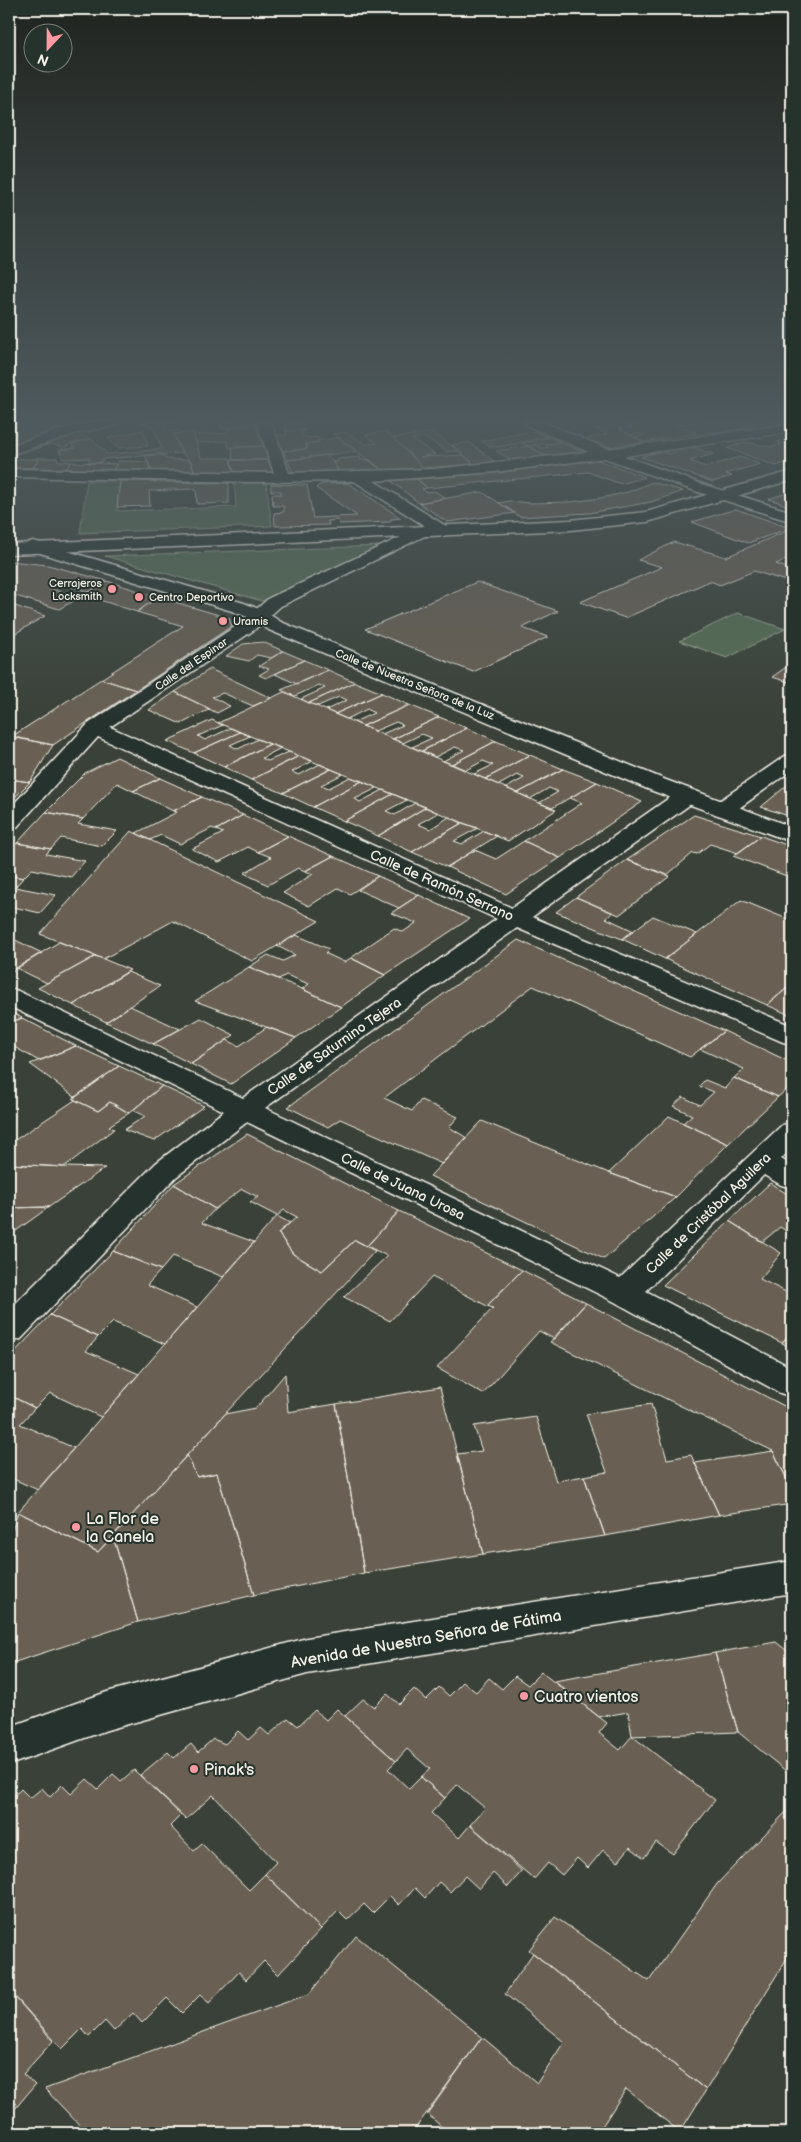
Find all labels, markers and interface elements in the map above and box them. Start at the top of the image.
north arrow [22,22,72,72]
text: N [35,50,51,69]
place label: Cerrajeros Locksmith [49,577,103,603]
marker: Cerrajeros Locksmith [106,583,118,595]
marker: Centro Deportivo [133,591,145,603]
place label: Centro Deportivo [149,591,234,604]
marker: Uramis [217,615,229,627]
place label: Uramis [233,615,269,628]
street label: Calle del Espinar [153,635,231,693]
street label: Calle de Nuestra Señora de la Luz [333,647,497,723]
street label: Calle de Ramón Serrano [367,846,516,925]
street label: Calle de Saturnino Tejera [264,994,404,1099]
street label: Calle de Juana Urosa [338,1149,468,1224]
street label: Calle de Cristóbal Aguilera [642,1149,775,1278]
place label: La Flor de la Canela [86,1510,159,1547]
marker: La Flor de la Canela [70,1521,82,1533]
street label: Avenida de Nuestra Señora de Fátima [289,1606,563,1673]
place label: Cuatro vientos [534,1688,639,1707]
marker: Cuatro vientos [518,1690,530,1702]
place label: Pinak's [204,1761,254,1780]
marker: Pinak's [188,1763,200,1775]

